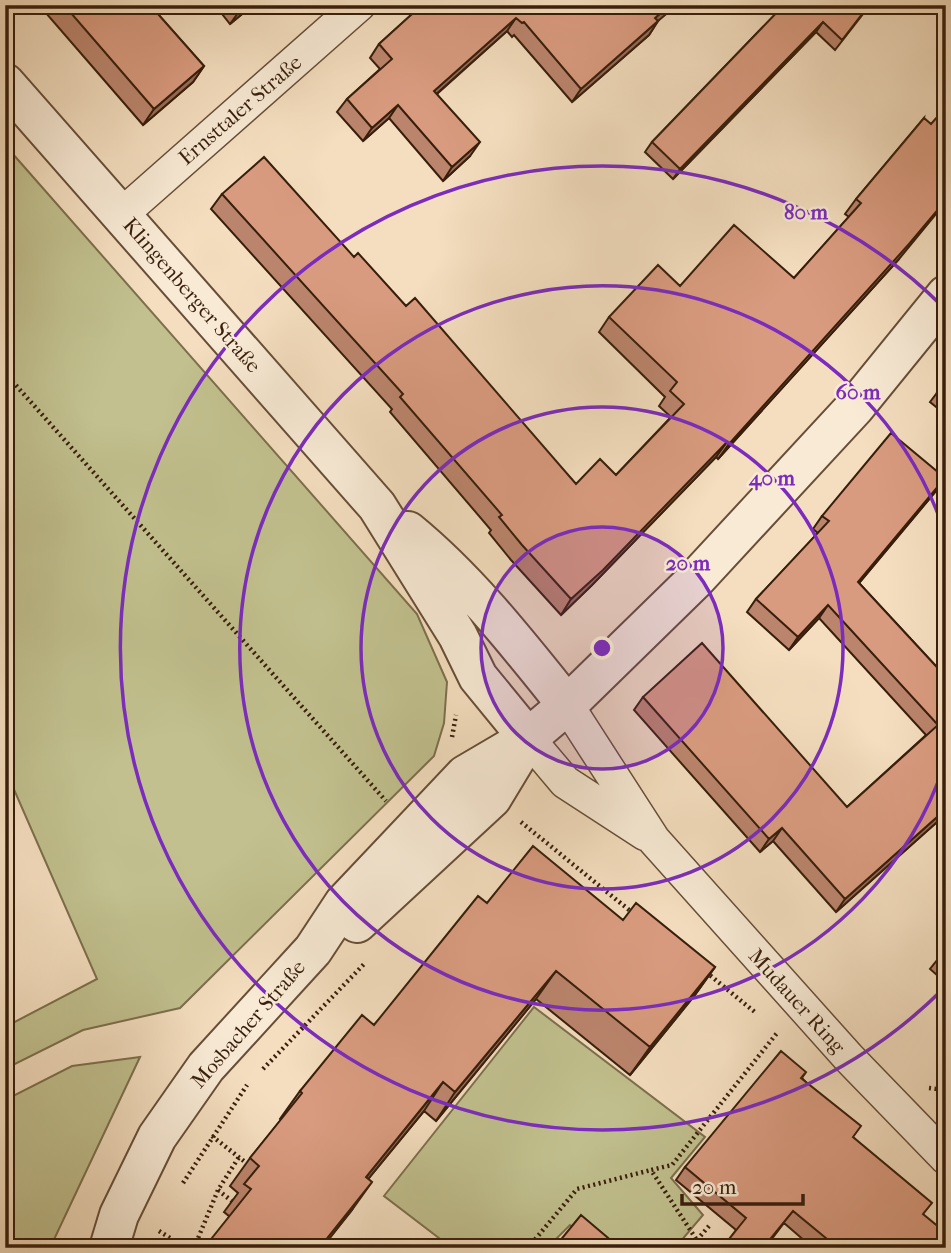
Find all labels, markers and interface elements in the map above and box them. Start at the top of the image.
street label: Ernsttaler Straße [174,50,306,170]
text: 80 m [784,200,829,224]
street label: Klingenberger Straße [118,213,266,377]
text: 60 m [836,380,881,404]
text: 40 m [748,466,796,491]
text: 20 m [666,551,711,575]
centre of rings [590,636,614,660]
street label: Mudauer Ring [744,944,851,1059]
street label: Mosbacher Straße [186,955,310,1093]
scale bar [682,1162,802,1206]
text: 20 m [692,1175,737,1199]

